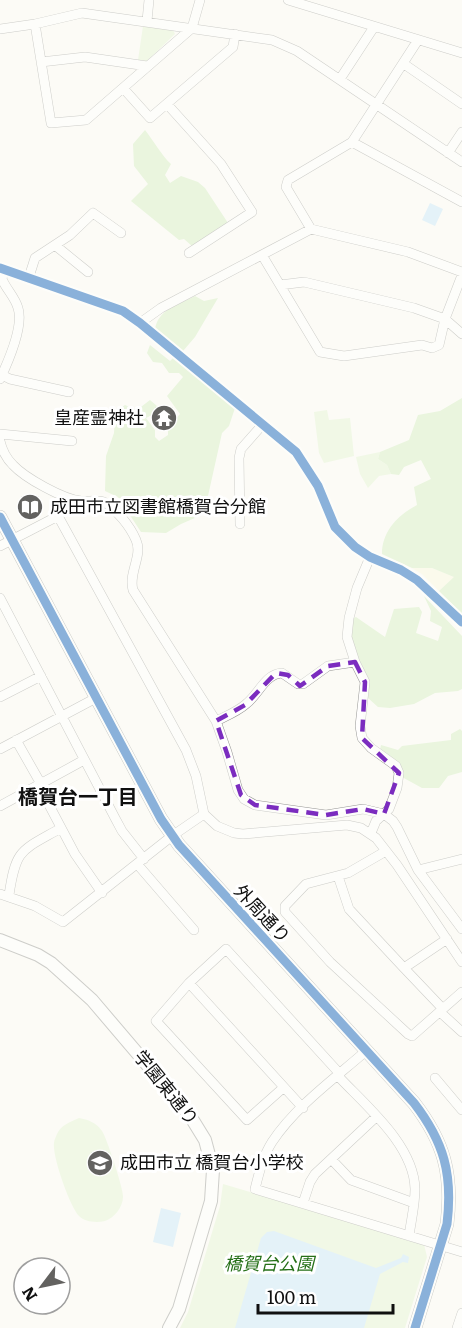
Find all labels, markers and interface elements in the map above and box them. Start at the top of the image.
place label: 皇産霊神社 [54,403,144,430]
temple icon: 皇産霊神社 [149,403,179,433]
library icon: 成田市立図書館橋賀台分館 [15,492,45,522]
place label: 成田市立図書館橋賀台分館 [50,492,266,519]
district label: 橋賀台一丁目 [18,780,138,810]
street label: 外周通り [229,877,298,949]
street label: 学園東通り [128,1044,206,1131]
school or university icon: 成田市立 橋賀台小学校 [85,1148,115,1178]
place label: 成田市立 橋賀台小学校 [120,1148,304,1175]
park label: 橋賀台公園 [224,1249,317,1276]
north arrow [12,1256,72,1316]
scale bar [258,1277,393,1315]
text: N [15,1282,42,1307]
text: 100 m [267,1283,316,1310]

